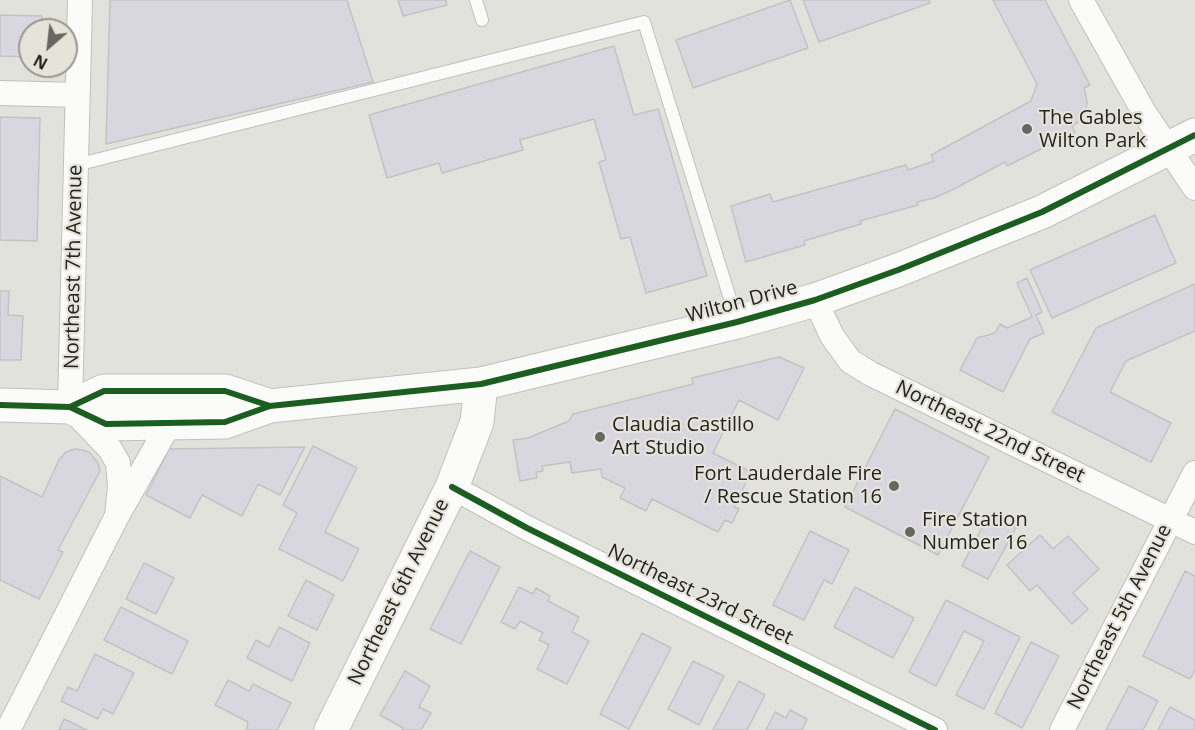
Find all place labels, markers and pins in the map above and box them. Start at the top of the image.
place label: The Gables Wilton Park [1039,106,1146,153]
marker: The Gables Wilton Park [1020,122,1034,136]
place label: Claudia Castillo Art Studio [612,413,754,460]
marker: Claudia Castillo Art Studio [593,430,607,444]
place label: Fort Lauderdale Fire / Rescue Station 16 [694,462,882,509]
marker: Fort Lauderdale Fire / Rescue Station 16 [887,479,901,493]
place label: Fire Station Number 16 [922,508,1028,555]
marker: Fire Station Number 16 [903,525,917,539]

